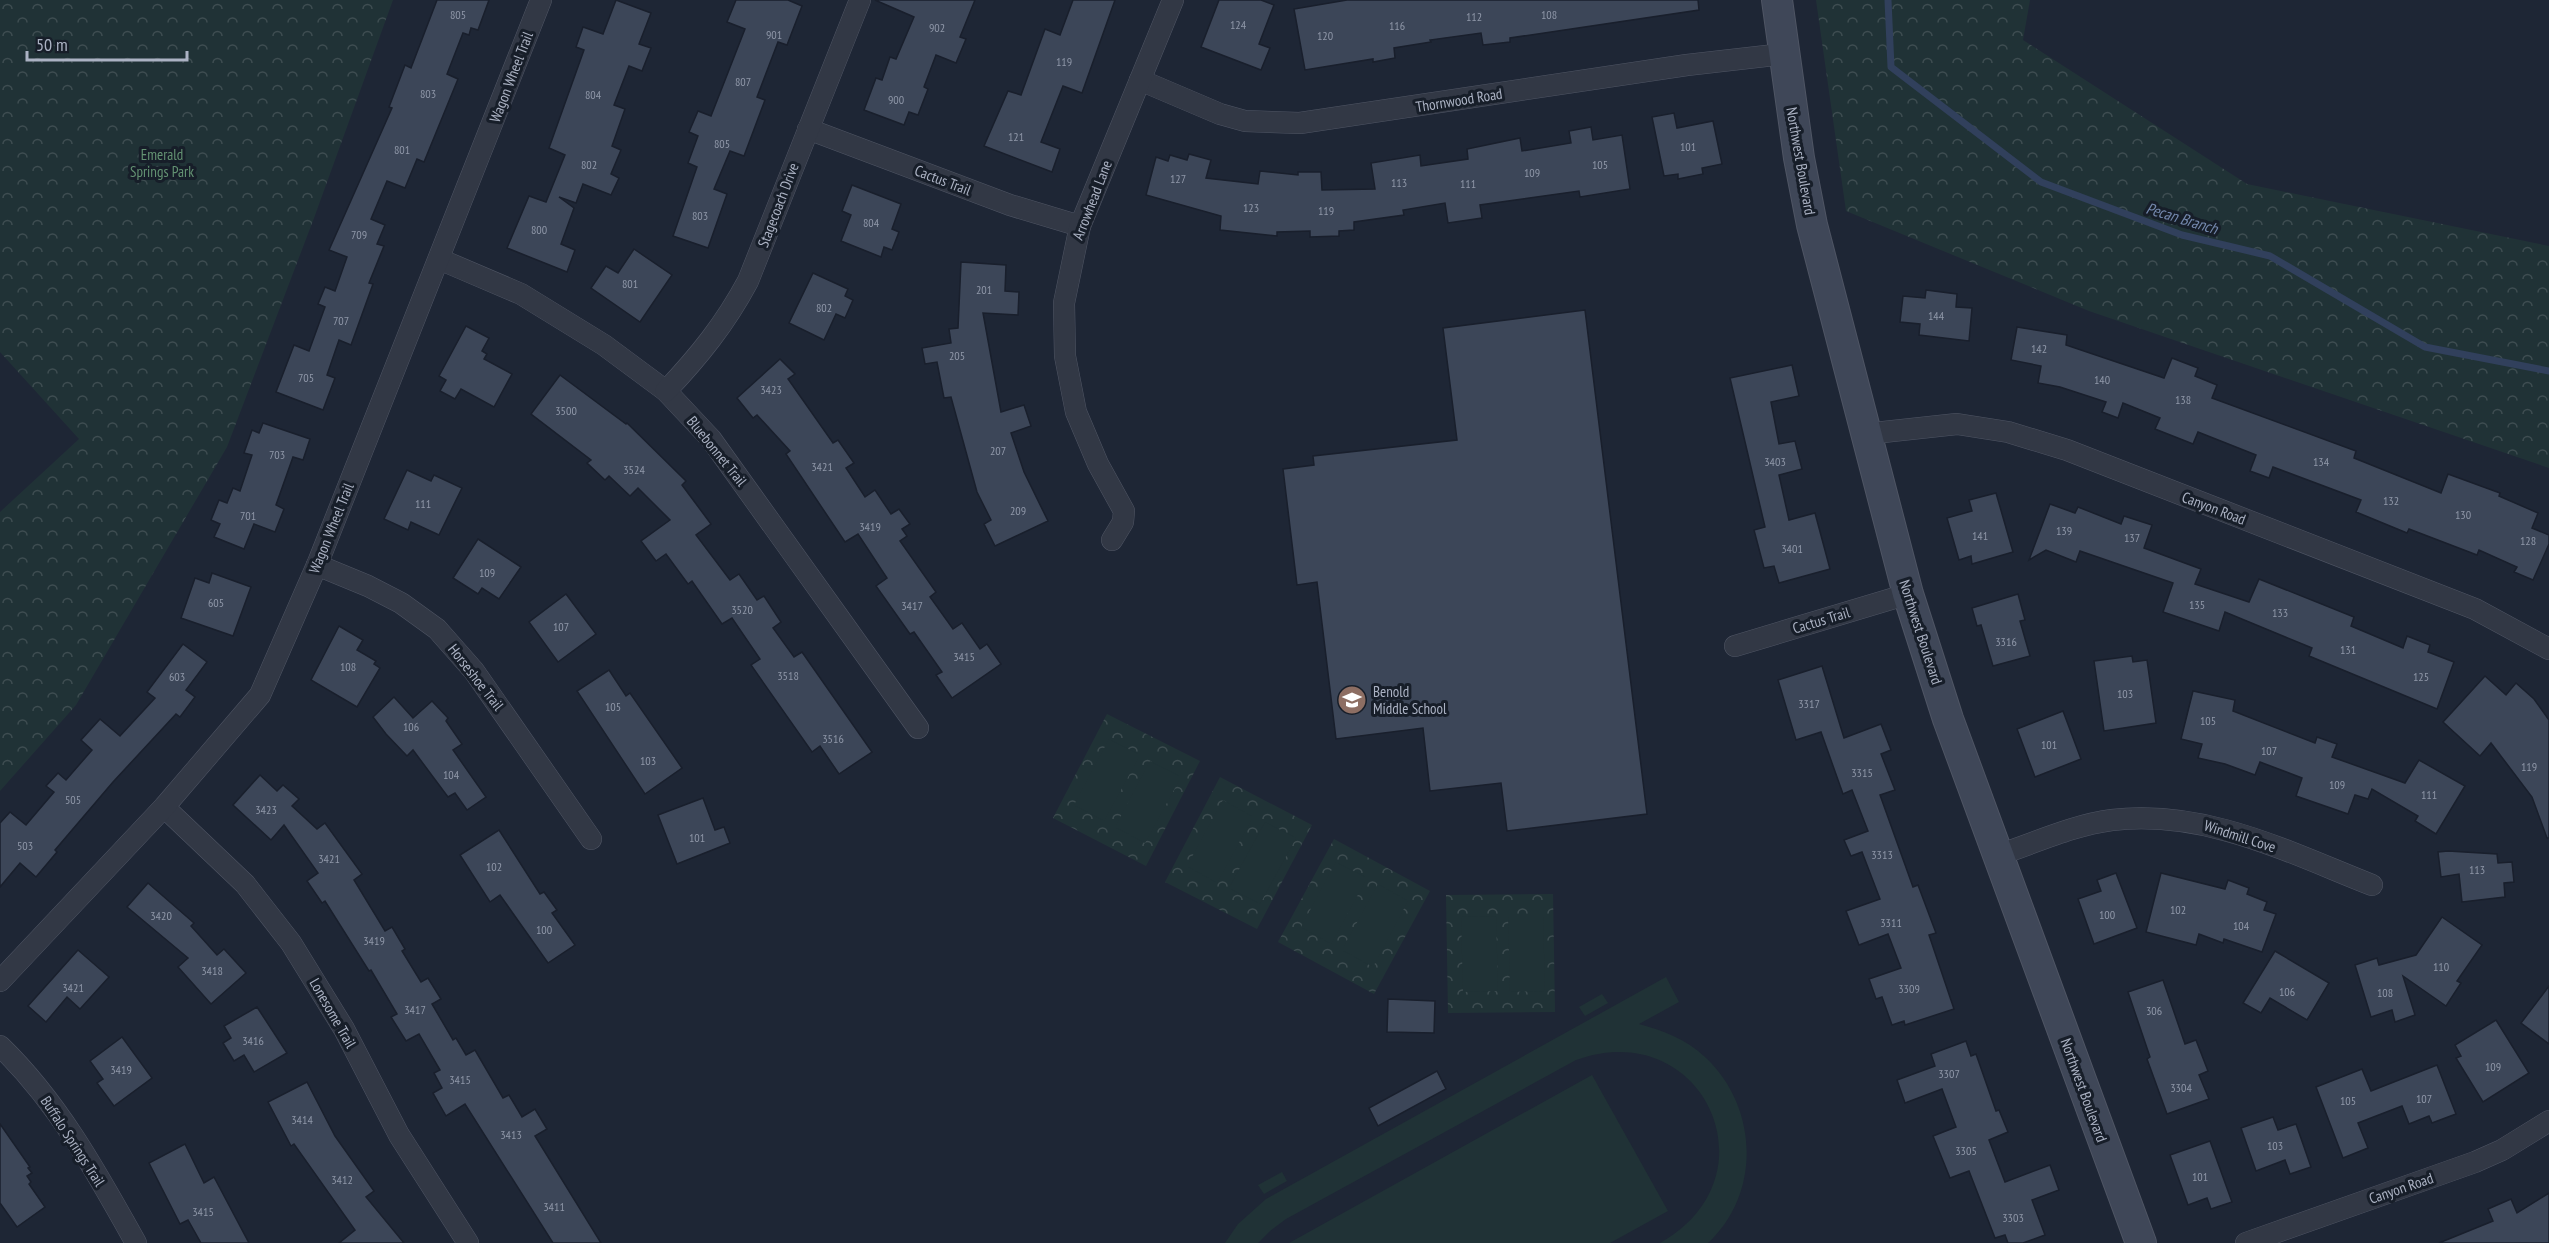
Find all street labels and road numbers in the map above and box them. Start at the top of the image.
street label: Wagon Wheel Trail [485,29,537,125]
street label: Thornwood Road [1414,84,1504,116]
street label: Northwest Boulevard [1782,106,1820,216]
street label: Arrowhead Lane [1068,157,1116,243]
street label: Stagecoach Drive [753,160,803,250]
street label: Cactus Trail [912,161,974,200]
street label: Bluebonnet Trail [683,412,751,490]
street label: Wagon Wheel Trail [304,480,358,576]
street label: Canyon Road [2179,487,2249,529]
street label: Northwest Boulevard [1895,577,1947,687]
street label: Cactus Trail [1790,602,1852,638]
street label: Horseshoe Trail [444,640,508,714]
street label: Windmill Cove [2202,815,2278,857]
street label: Lonesome Trail [305,975,361,1052]
street label: Northwest Boulevard [2056,1036,2112,1144]
street label: Buffalo Springs Trail [37,1092,110,1190]
street label: Canyon Road [2366,1168,2436,1208]

